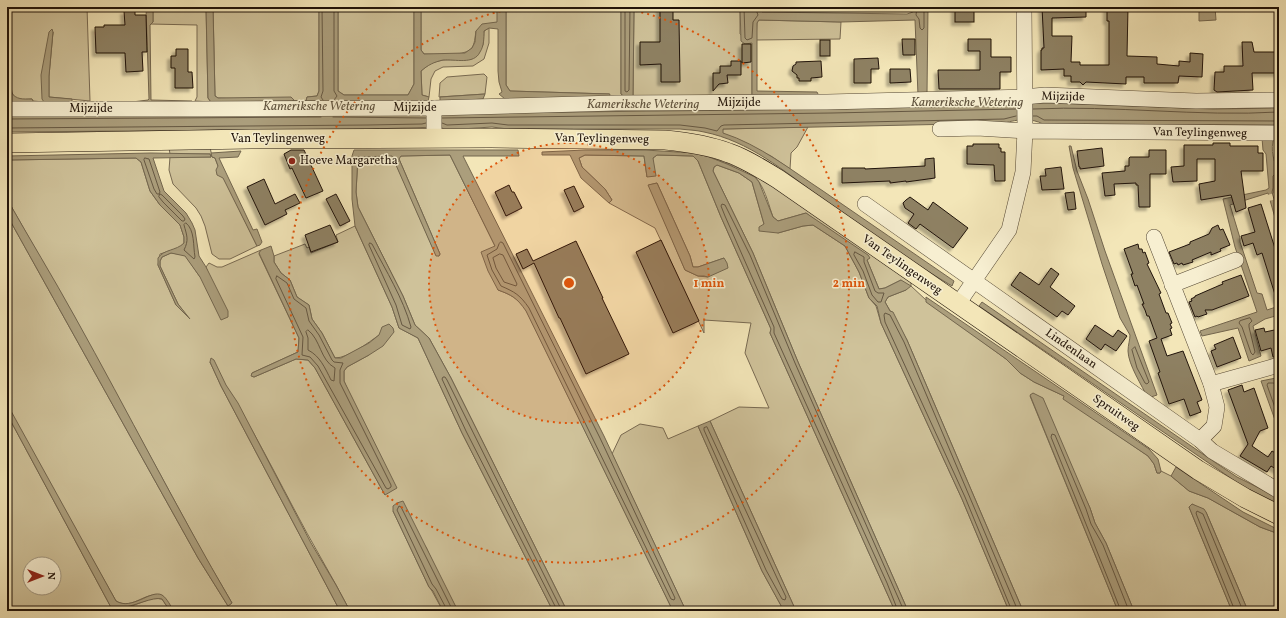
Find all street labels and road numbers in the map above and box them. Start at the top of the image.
street label: Mijzijde [1041,89,1085,105]
street label: Mijzijde [717,95,761,111]
street label: Mijzijde [393,100,437,116]
street label: Mijzijde [69,101,113,117]
street label: Van Teylingenweg [1153,124,1247,142]
street label: Van Teylingenweg [555,130,649,148]
street label: Van Teylingenweg [231,131,325,147]
street label: Van Teylingenweg [859,231,945,299]
street label: Lindenlaan [1042,325,1100,373]
street label: Spruitweg [1089,391,1143,435]

